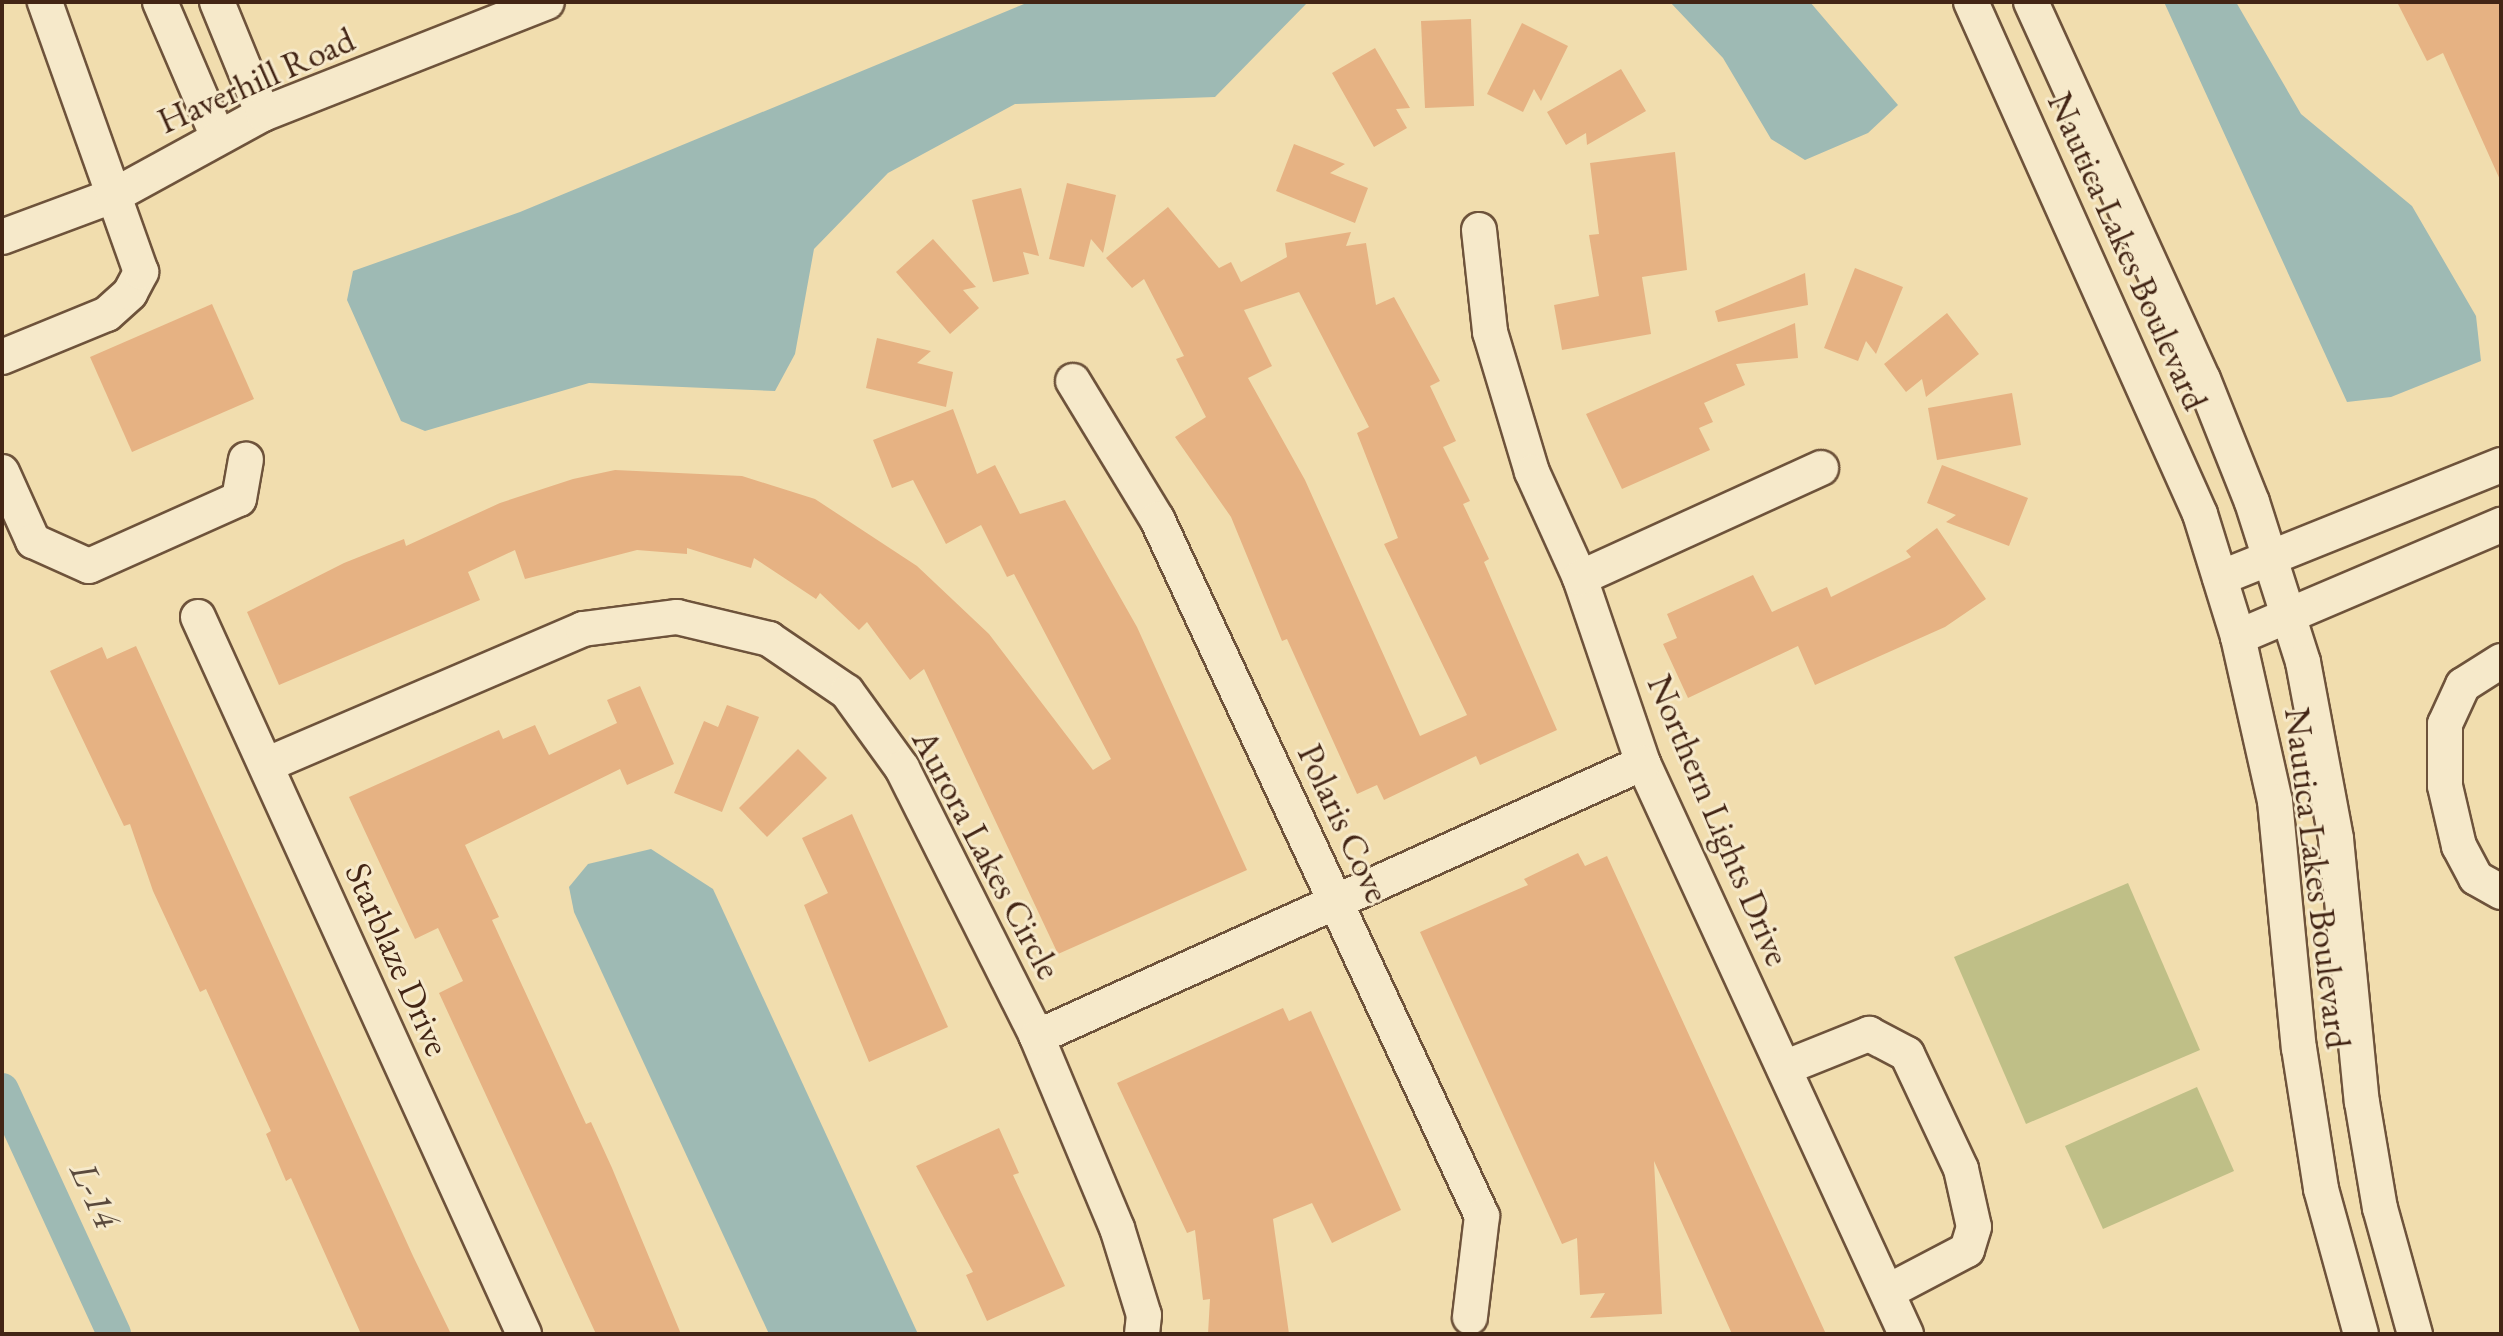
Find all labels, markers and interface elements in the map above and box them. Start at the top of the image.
street label: Haverhill Road [151,17,361,143]
street label: Nautica Lakes Boulevard [2038,85,2218,417]
street label: Northern Lights Drive [1638,668,1800,972]
street label: Nautica Lakes Boulevard [2276,705,2360,1051]
street label: Aurora Lakes Circle [903,722,1071,986]
street label: Polaris Cove [1289,737,1399,909]
street label: Starblaze Drive [336,856,460,1062]
water label: L-14 [61,1154,131,1236]

